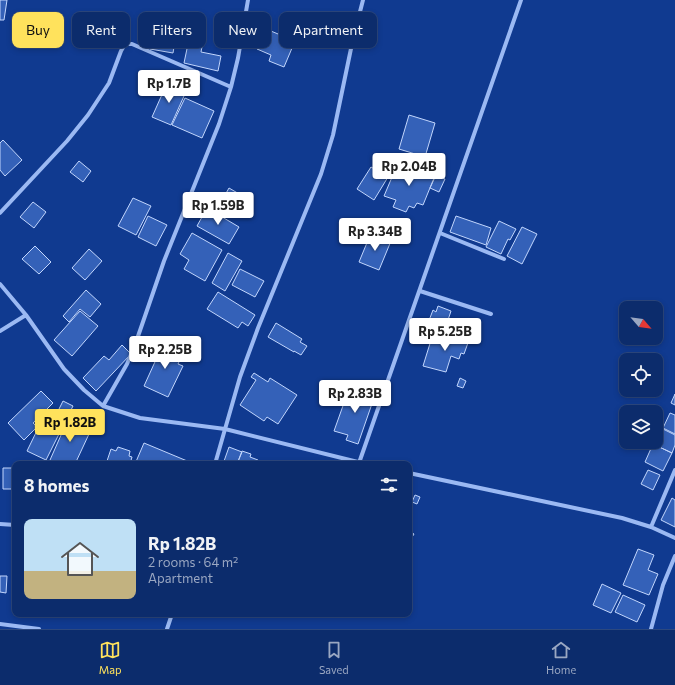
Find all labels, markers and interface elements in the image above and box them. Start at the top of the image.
chip: Buy [12,12,64,48]
chip: Rent [72,12,130,48]
chip: Filters [138,12,206,48]
chip: New [214,12,271,48]
chip: Apartment [279,12,377,48]
pin: Rp 1.7B [132,70,206,104]
text: Rp 1.7B [147,75,191,91]
pin: Rp 2.04B [368,153,450,187]
text: Rp 2.04B [381,158,437,174]
pin: Rp 1.59B [177,192,259,226]
text: Rp 1.59B [192,197,244,213]
pin: Rp 3.34B [334,218,416,252]
text: Rp 3.34B [348,223,402,239]
north arrow [619,301,663,345]
map controls [619,301,663,449]
pin: Rp 5.25B [404,318,486,352]
text: Rp 5.25B [418,323,472,339]
pin: Rp 2.25B [124,336,206,370]
text: Rp 2.25B [138,341,192,357]
button: locate [619,353,663,397]
pin: Rp 2.83B [314,380,396,414]
text: Rp 2.83B [328,385,382,401]
button: layers [619,405,663,449]
pin: Rp 1.82B [29,409,111,443]
text: Rp 1.82B [44,414,96,430]
icon: filters [378,474,400,496]
text: 8 homes [24,475,89,496]
text: Rp 1.82B [148,533,216,554]
icon: home [56,535,104,583]
text: 2 rooms · 64 m² [148,554,238,570]
text: Apartment [148,570,213,586]
tab: Map [99,639,121,676]
tab: Saved [319,639,349,676]
tab: Home [546,639,576,676]

